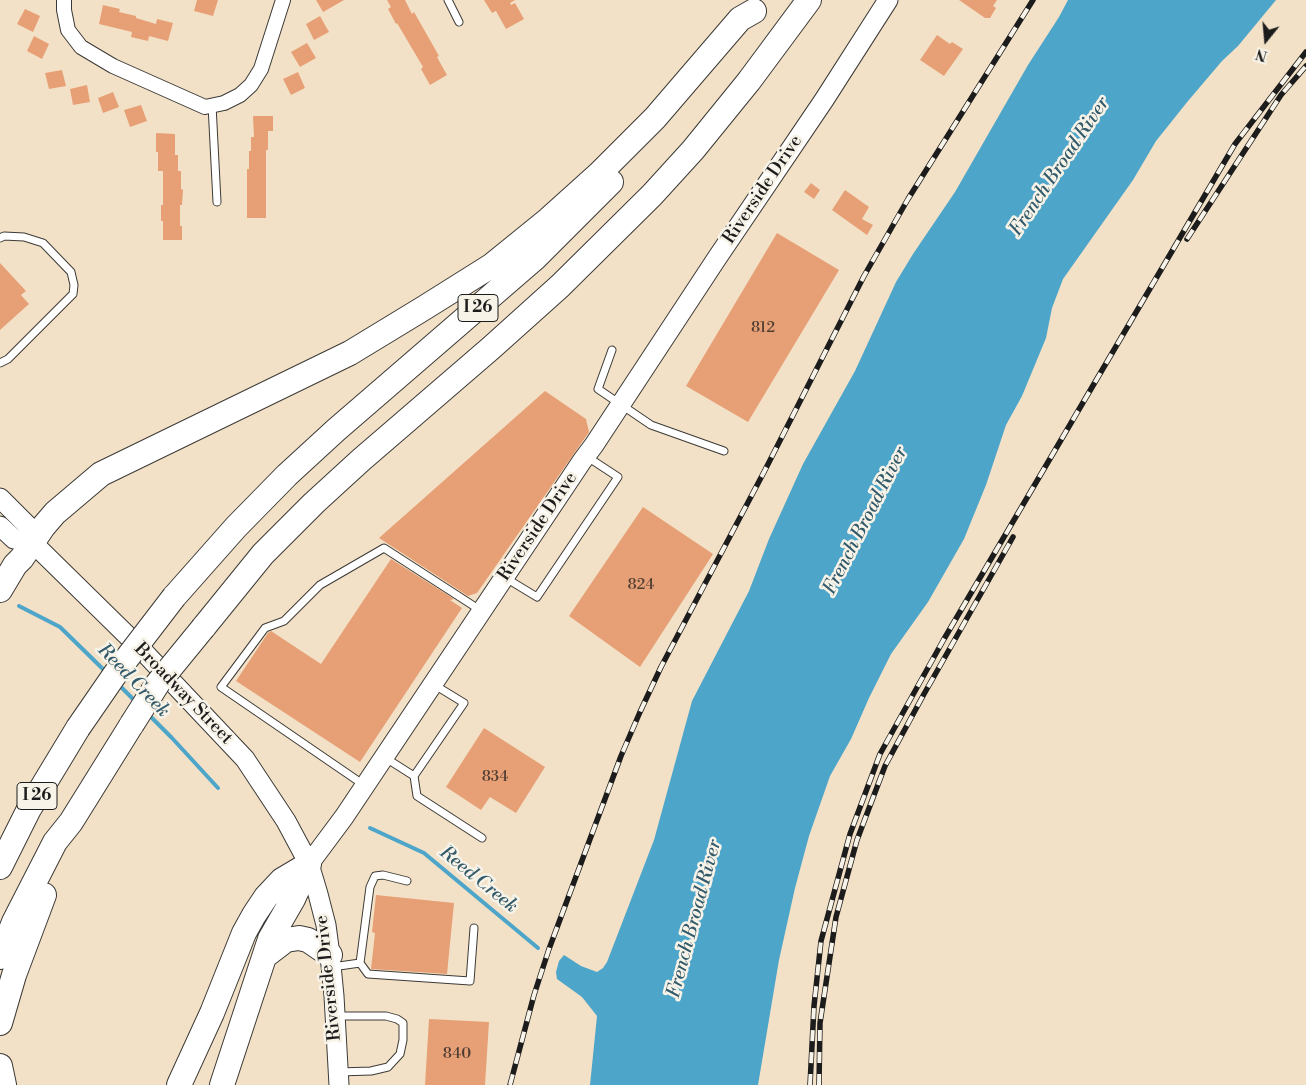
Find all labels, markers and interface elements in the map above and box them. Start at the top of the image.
north arrow [1241,15,1291,65]
text: N [1254,44,1270,65]
water label: French Broad River [1005,93,1115,241]
street label: Riverside Drive [719,131,807,249]
road number: I 26 [458,294,498,322]
house number: 812 [751,319,775,337]
water label: French Broad River [819,443,913,599]
street label: Riverside Drive [494,468,582,586]
house number: 824 [628,576,654,594]
water label: Reed Creek [92,639,174,723]
street label: Broadway Street [129,639,237,749]
house number: 834 [482,768,508,786]
road number: I 26 [17,782,57,809]
water label: French Broad River [663,837,727,1001]
water label: Reed Creek [434,842,522,918]
street label: Riverside Drive [312,914,346,1042]
house number: 840 [443,1045,471,1063]

